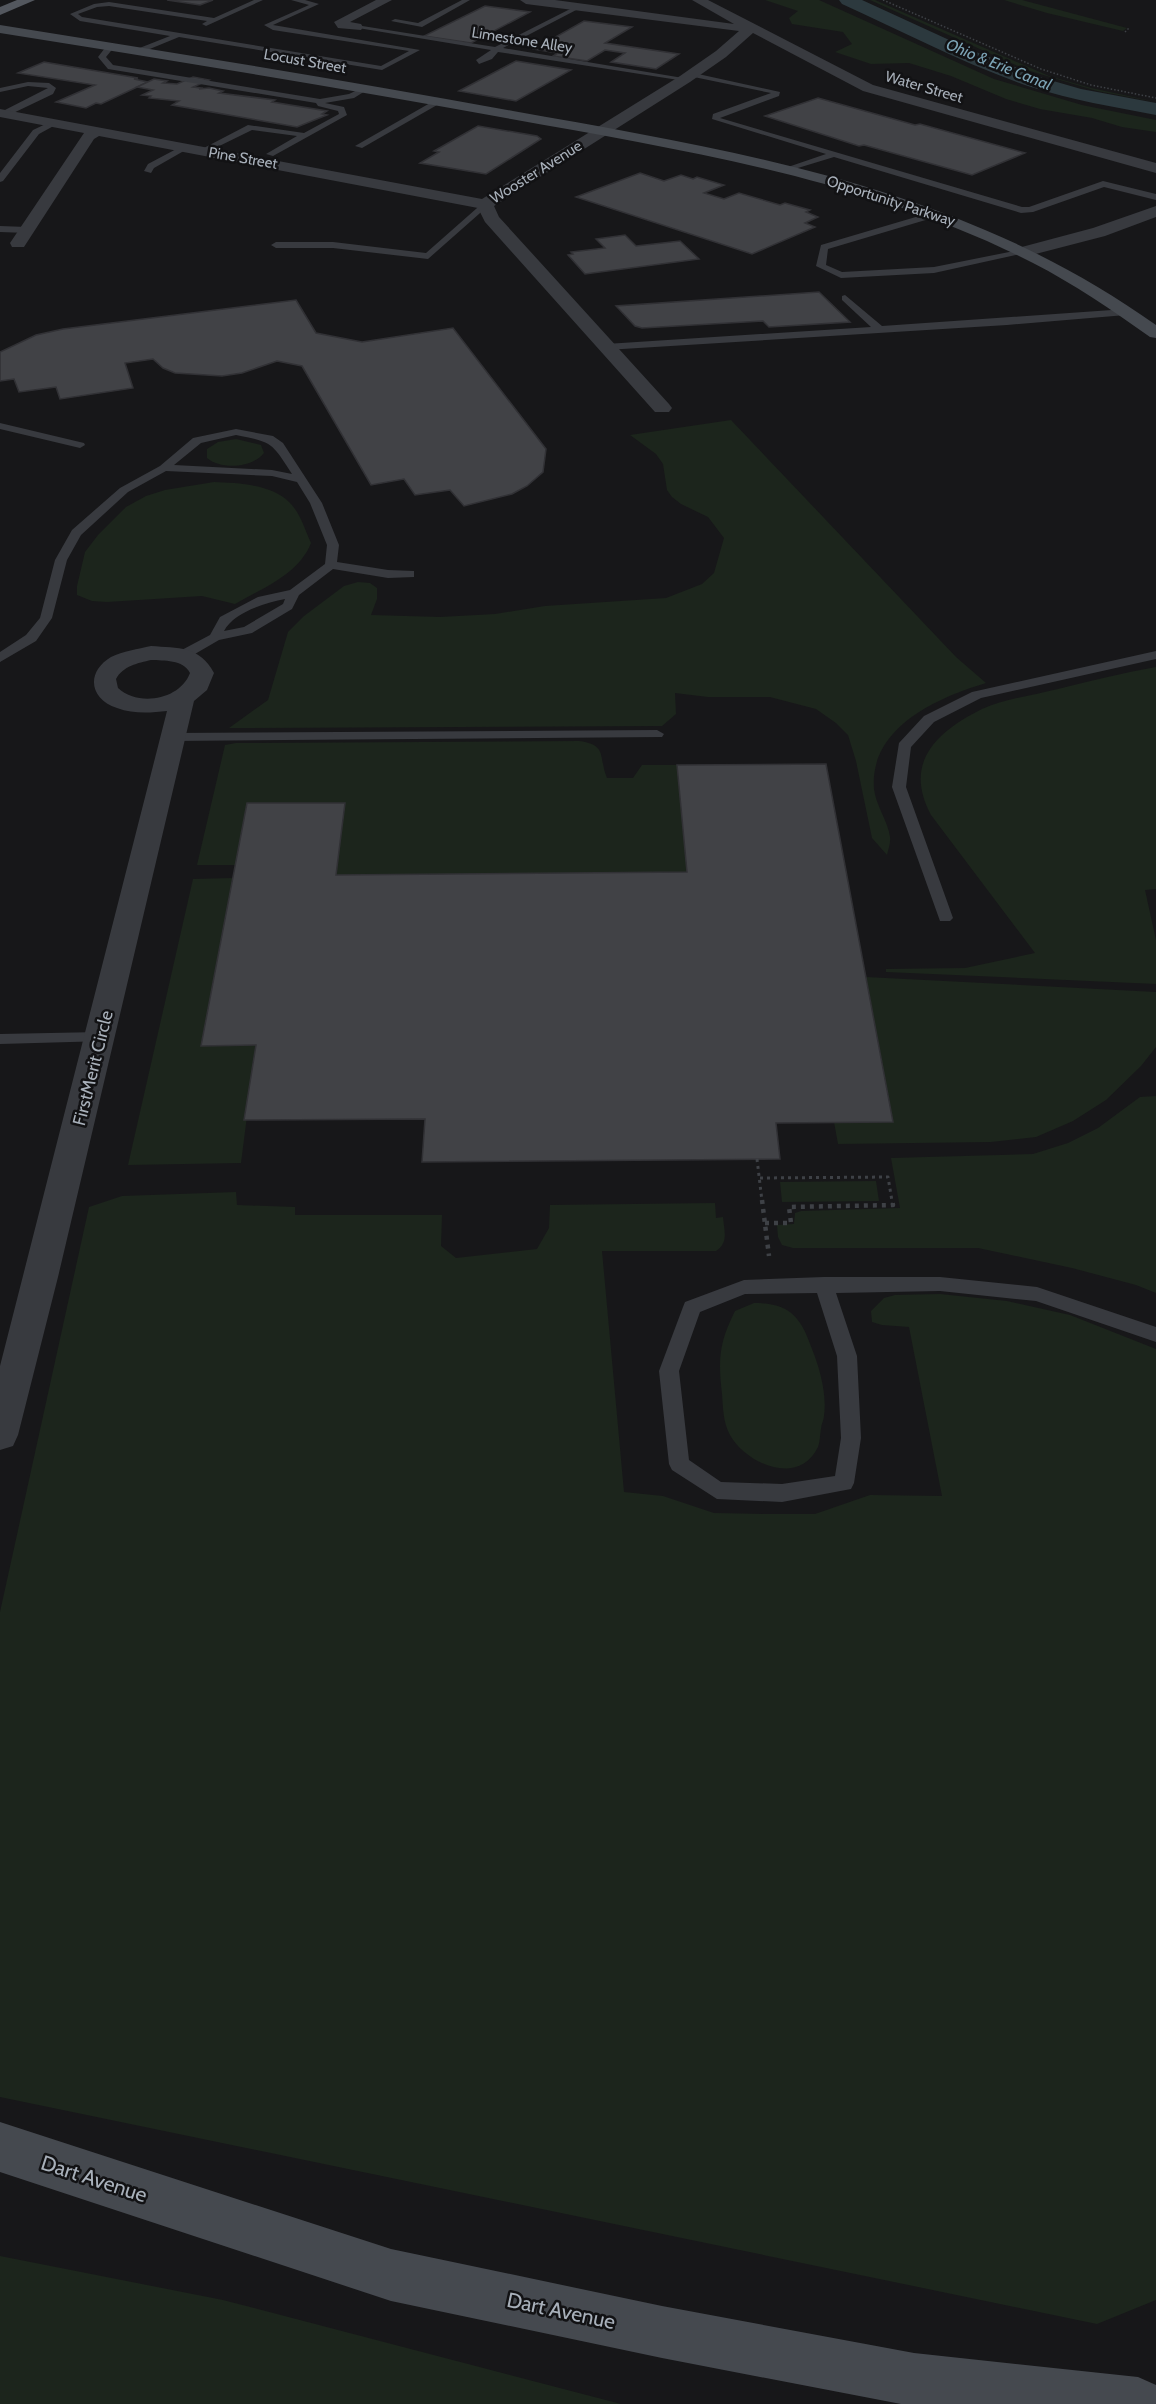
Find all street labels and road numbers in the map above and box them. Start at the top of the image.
street label: Limestone Alley [470,23,574,57]
street label: Locust Street [262,45,348,77]
street label: Water Street [883,67,965,107]
street label: Wooster Avenue [487,136,585,207]
street label: Pine Street [207,143,279,173]
street label: Opportunity Parkway [825,172,958,230]
street label: FirstMerit Circle [68,1008,118,1128]
street label: Dart Avenue [38,2150,151,2208]
street label: Dart Avenue [505,2287,618,2334]

